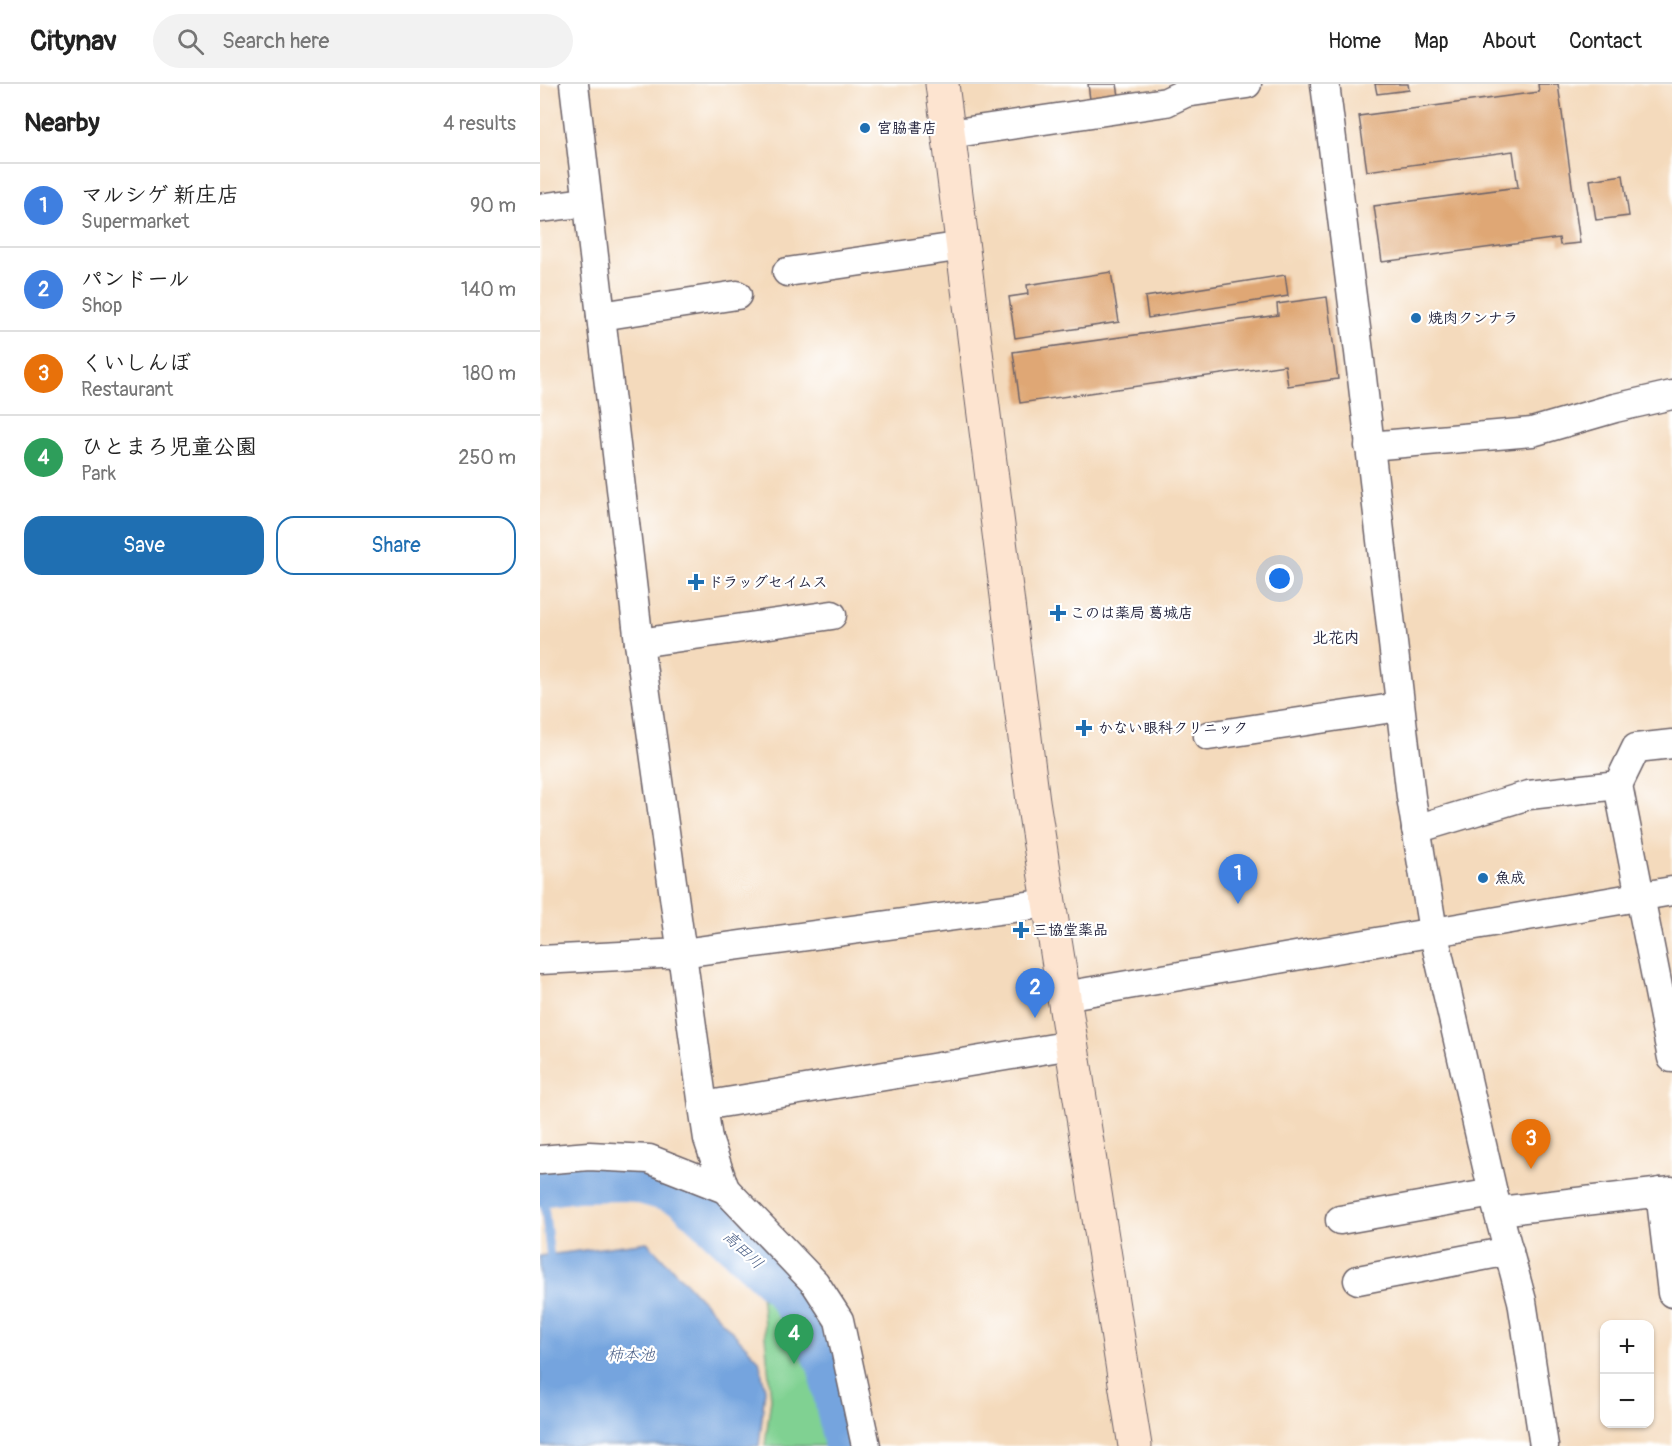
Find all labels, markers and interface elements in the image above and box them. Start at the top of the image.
search box [153,14,573,68]
text: Citynav [30,24,117,59]
icon: search [174,25,207,58]
text: Search here [222,27,329,55]
text: Home [1328,28,1381,55]
text: Map [1414,28,1449,55]
text: About [1482,28,1536,55]
text: Contact [1569,28,1642,55]
text: Nearby [24,107,100,139]
text: 4 results [443,111,516,136]
place label: 宮脇書店 [877,119,937,138]
marker: 宮脇書店 [858,121,872,135]
text: マルシゲ 新庄店 [81,181,239,209]
text: 1 [40,193,47,218]
text: 90 m [470,193,516,218]
text: Supermarket [81,209,190,234]
text: パンドール [81,265,190,293]
text: 2 [38,277,49,302]
text: 140 m [461,277,516,302]
text: Shop [81,293,122,318]
place label: 焼肉クンナラ [1428,309,1518,328]
marker: 焼肉クンナラ [1409,311,1423,325]
text: くいしんぼ [81,349,191,377]
text: 3 [38,361,49,386]
text: 180 m [462,361,516,386]
text: Restaurant [81,377,173,402]
text: ひとまろ児童公園 [81,433,257,461]
text: 4 [38,445,49,470]
text: 250 m [458,445,516,470]
text: Park [81,461,116,486]
button: Save [24,516,264,575]
button: Share [276,516,516,575]
your location [1265,564,1294,593]
place label: ドラッグセイムス [708,573,827,592]
marker: ドラッグセイムス [689,575,703,589]
place label: このは薬局 葛城店 [1070,604,1193,623]
marker: このは薬局 葛城店 [1051,606,1065,620]
district label: 北花内 [1312,628,1360,648]
marker: かない眼科クリニック [1075,719,1093,737]
place label: かない眼科クリニック [1098,719,1248,738]
pin: 1 [1218,854,1258,904]
place label: 魚成 [1495,869,1525,888]
marker: 魚成 [1476,871,1490,885]
place label: 三協堂薬品 [1033,921,1108,940]
marker: 三協堂薬品 [1014,923,1028,937]
pin: 2 [1016,968,1054,1018]
pin: 3 [1512,1120,1550,1169]
water label: 高田川 [719,1226,767,1274]
pin: 4 [774,1314,814,1364]
map controls [1600,1320,1654,1428]
button: + [1600,1320,1654,1374]
water label: 柿本池 [607,1345,656,1365]
button: − [1600,1374,1654,1428]

